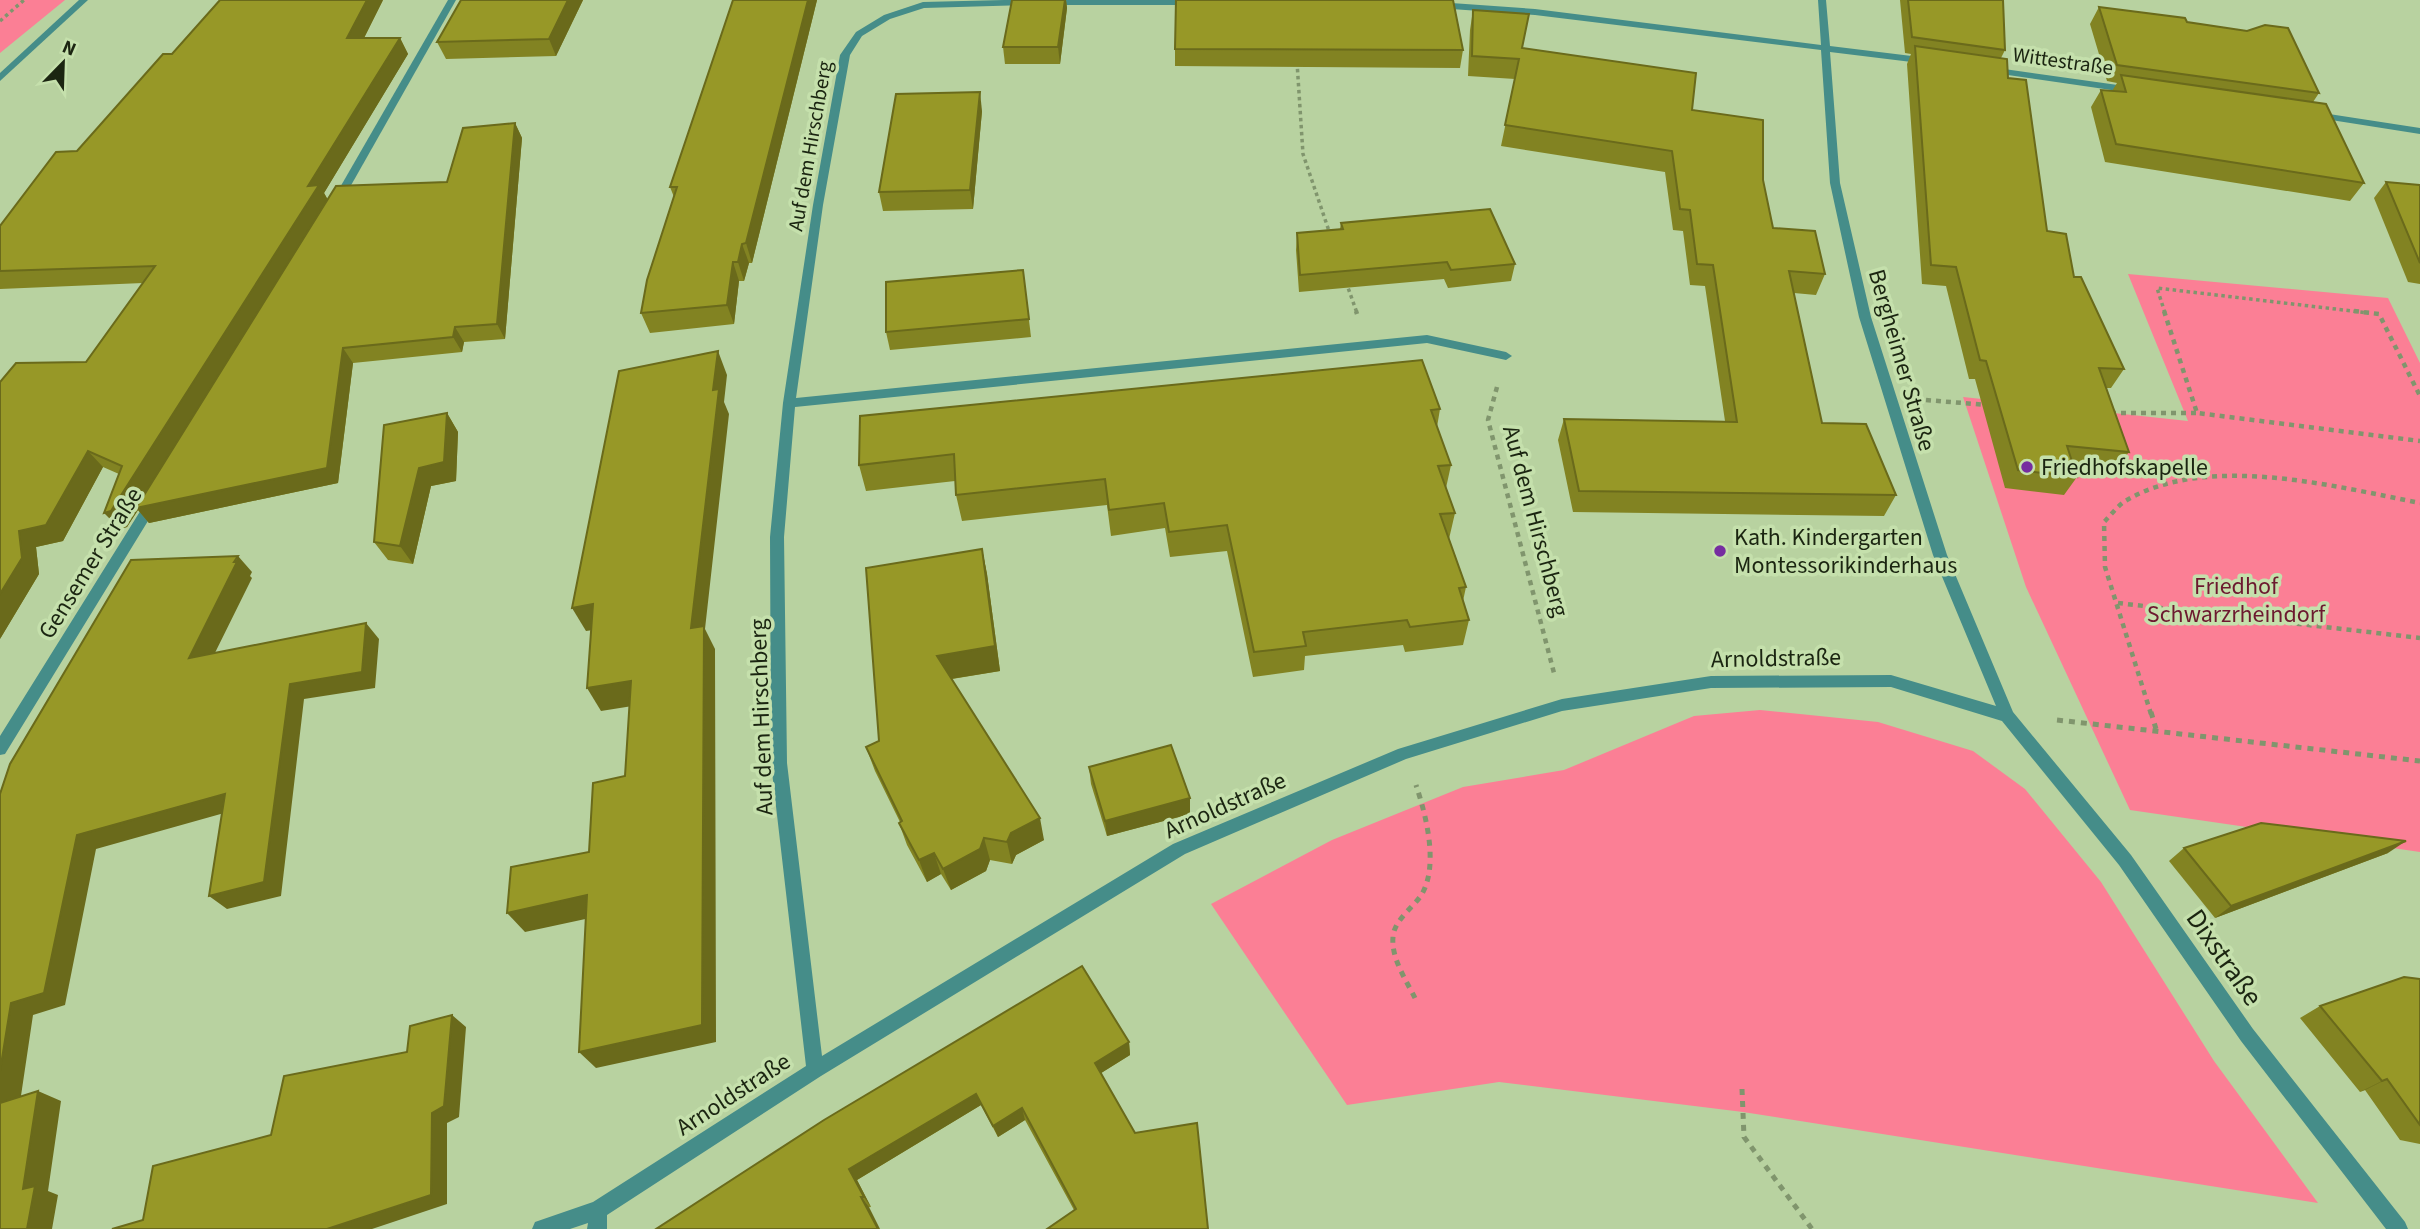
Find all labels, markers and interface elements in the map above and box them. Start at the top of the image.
north arrow [28,28,98,98]
text: N [58,34,80,64]
street label: Wittestraße [2011,39,2115,83]
street label: Auf dem Hirschberg [780,58,840,233]
street label: Bergheimer Straße [1859,265,1944,455]
street label: Auf dem Hirschberg [1493,422,1578,621]
place label: Friedhofskapelle [2041,450,2208,485]
marker: Friedhofskapelle [2019,459,2035,475]
street label: Gensemer Straße [30,481,151,646]
place label: Kath. Kindergarten Montessorikinderhaus [1734,520,1957,583]
marker: Kath. Kindergarten Montessorikinderhaus [1712,543,1728,559]
park label: Friedhof Schwarzrheindorf [2147,569,2326,632]
street label: Auf dem Hirschberg [741,618,782,816]
street label: Arnoldstraße [1711,640,1841,677]
street label: Arnoldstraße [1159,763,1292,848]
street label: Dixstraße [2176,901,2272,1014]
street label: Arnoldstraße [669,1044,797,1145]

